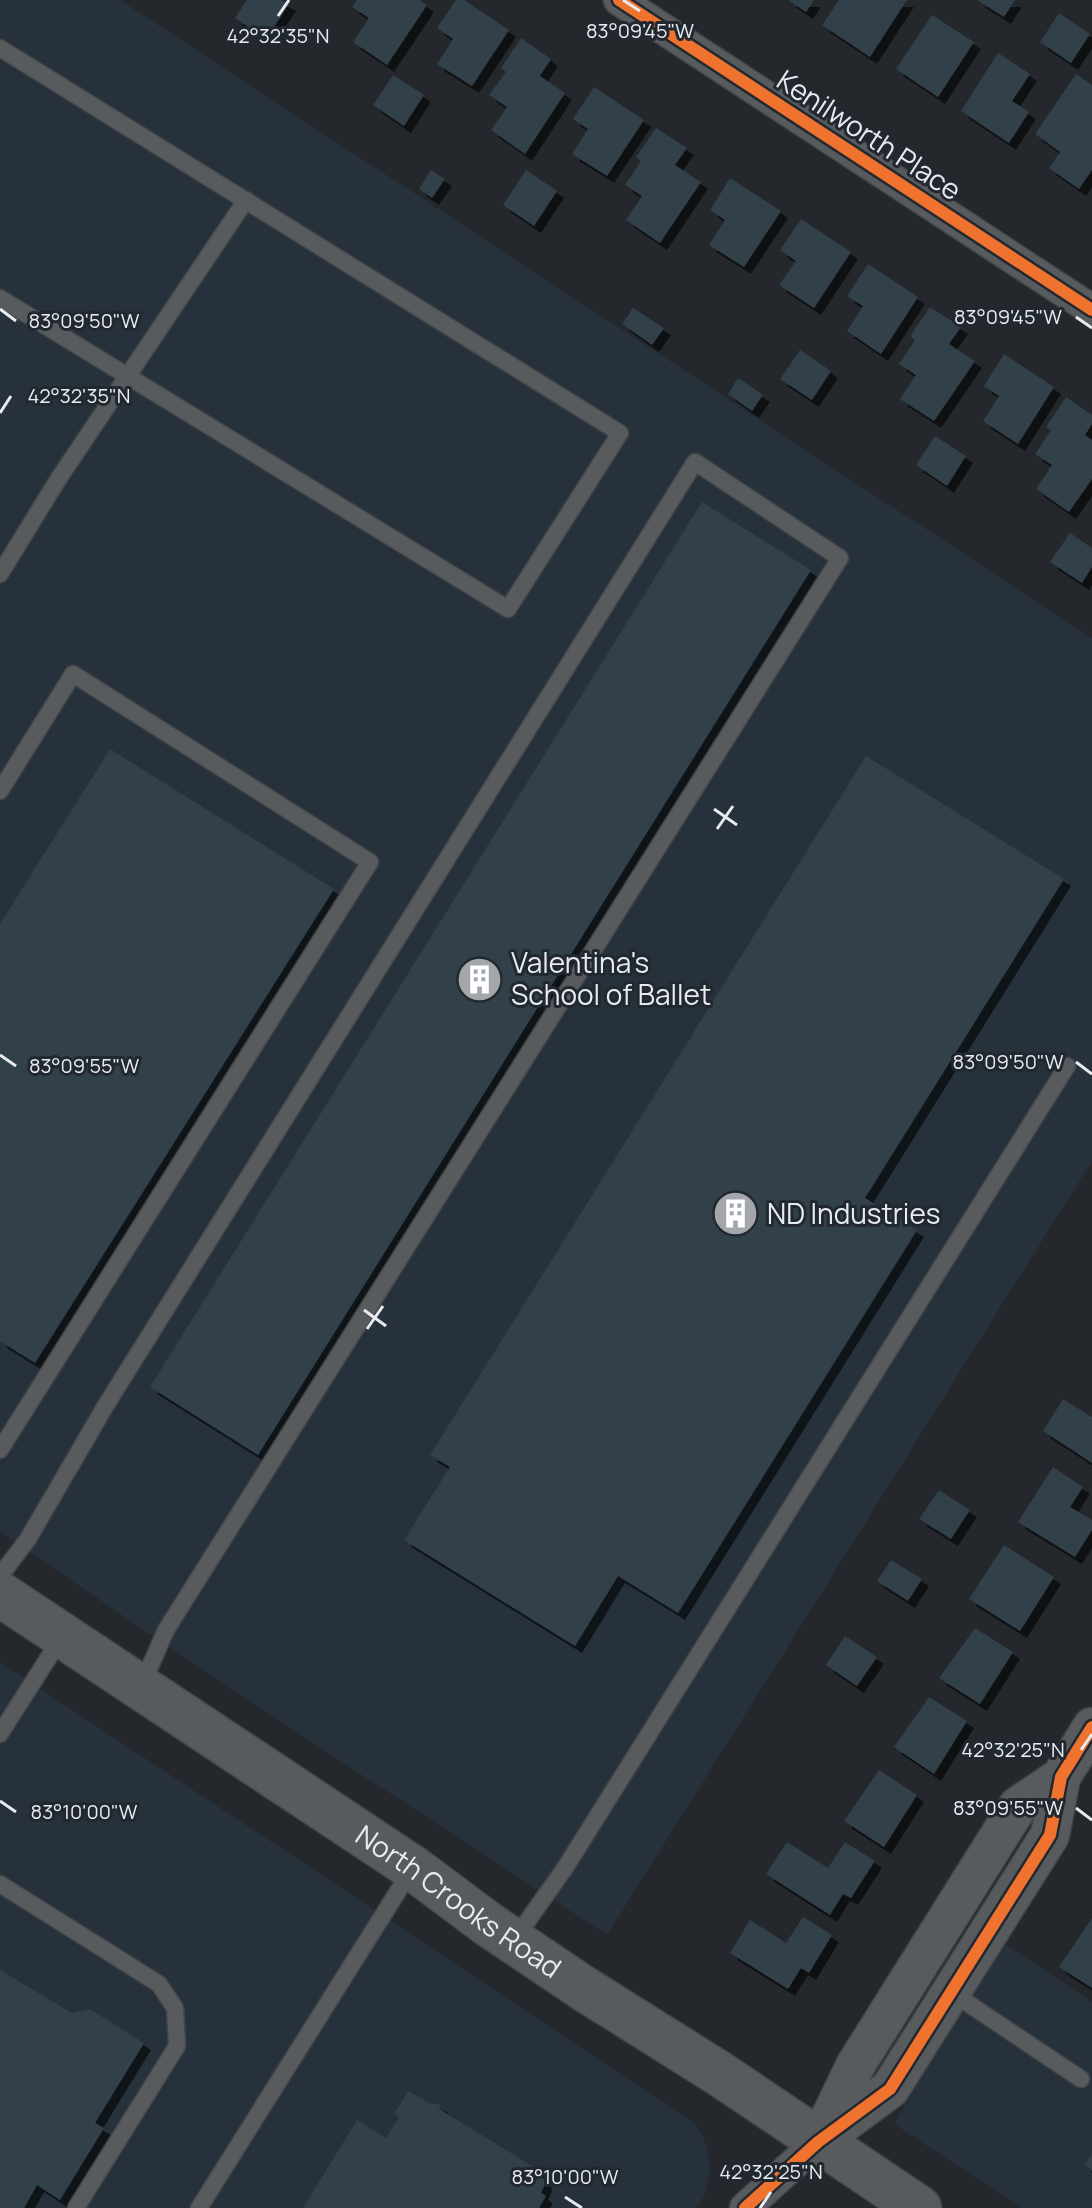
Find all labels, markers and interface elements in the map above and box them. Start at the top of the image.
text: 83°09'45"W [586,17,694,44]
text: 42°32'35"N [226,22,330,49]
street label: Kenilworth Place [770,60,969,208]
text: 83°09'45"W [954,303,1062,330]
text: 83°09'50"W [29,307,140,334]
text: 42°32'35"N [27,382,131,409]
place label: Valentina's School of Ballet [511,943,711,1013]
building icon: Valentina's School of Ballet [456,955,504,1003]
text: 83°09'50"W [953,1048,1064,1075]
text: 83°09'55"W [29,1052,139,1079]
building icon: ND Industries [712,1190,760,1238]
place label: ND Industries [767,1194,940,1232]
text: 42°32'25"N [961,1736,1065,1763]
text: 83°09'55"W [953,1794,1063,1821]
text: 83°10'00"W [31,1798,138,1825]
street label: North Crooks Road [349,1815,569,1986]
text: 42°32'25"N [719,2158,823,2185]
text: 83°10'00"W [512,2163,619,2190]

